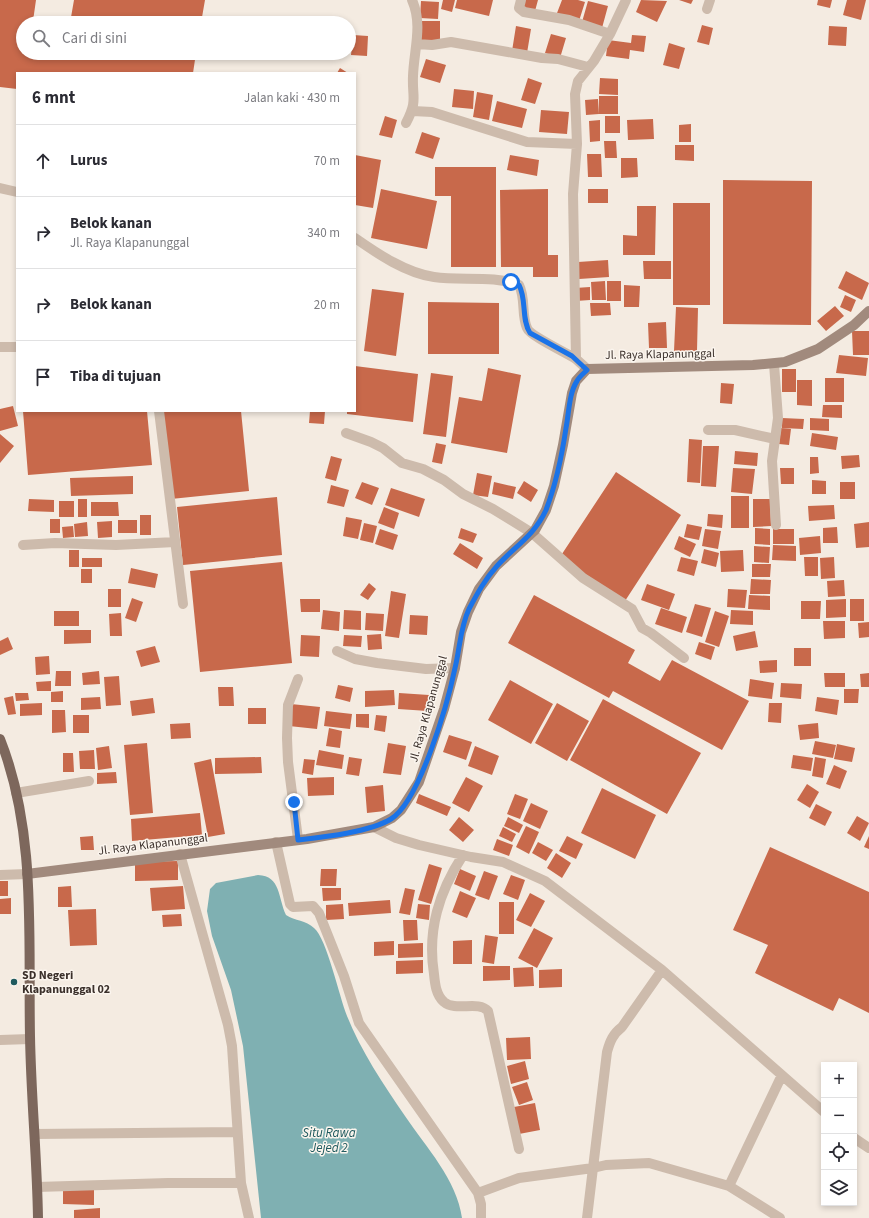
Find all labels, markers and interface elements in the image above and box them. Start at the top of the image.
search box [16,16,356,60]
icon: search [30,27,52,49]
text: Cari di sini [62,28,127,49]
text: 6 mnt [32,86,75,110]
text: Jalan kaki · 430 m [244,89,340,107]
icon: ahead [32,150,54,172]
text: Lurus [70,150,107,171]
text: 70 m [314,152,340,170]
text: Belok kanan [70,213,152,234]
icon: right [32,222,54,244]
text: 340 m [307,224,340,242]
text: Jl. Raya Klapanunggal [70,234,189,252]
route start [502,273,520,291]
icon: right [32,294,54,316]
text: Belok kanan [70,294,152,315]
text: 20 m [314,296,340,314]
street label: Jl. Raya Klapanunggal [605,345,715,364]
icon: arrive [32,366,54,388]
text: Tiba di tujuan [70,366,161,387]
street label: Jl. Raya Klapanunggal [405,654,452,764]
route end [285,793,303,811]
street label: Jl. Raya Klapanunggal [97,829,209,860]
place label: SD Negeri Klapanunggal 02 [22,967,110,998]
marker: SD Negeri Klapanunggal 02 [9,977,19,987]
map controls [821,1062,857,1206]
button: + [821,1062,857,1098]
button: − [821,1098,857,1134]
water label: Situ Rawa Jejed 2 [302,1124,356,1157]
button: locate [821,1134,857,1170]
button: layers [821,1170,857,1206]

